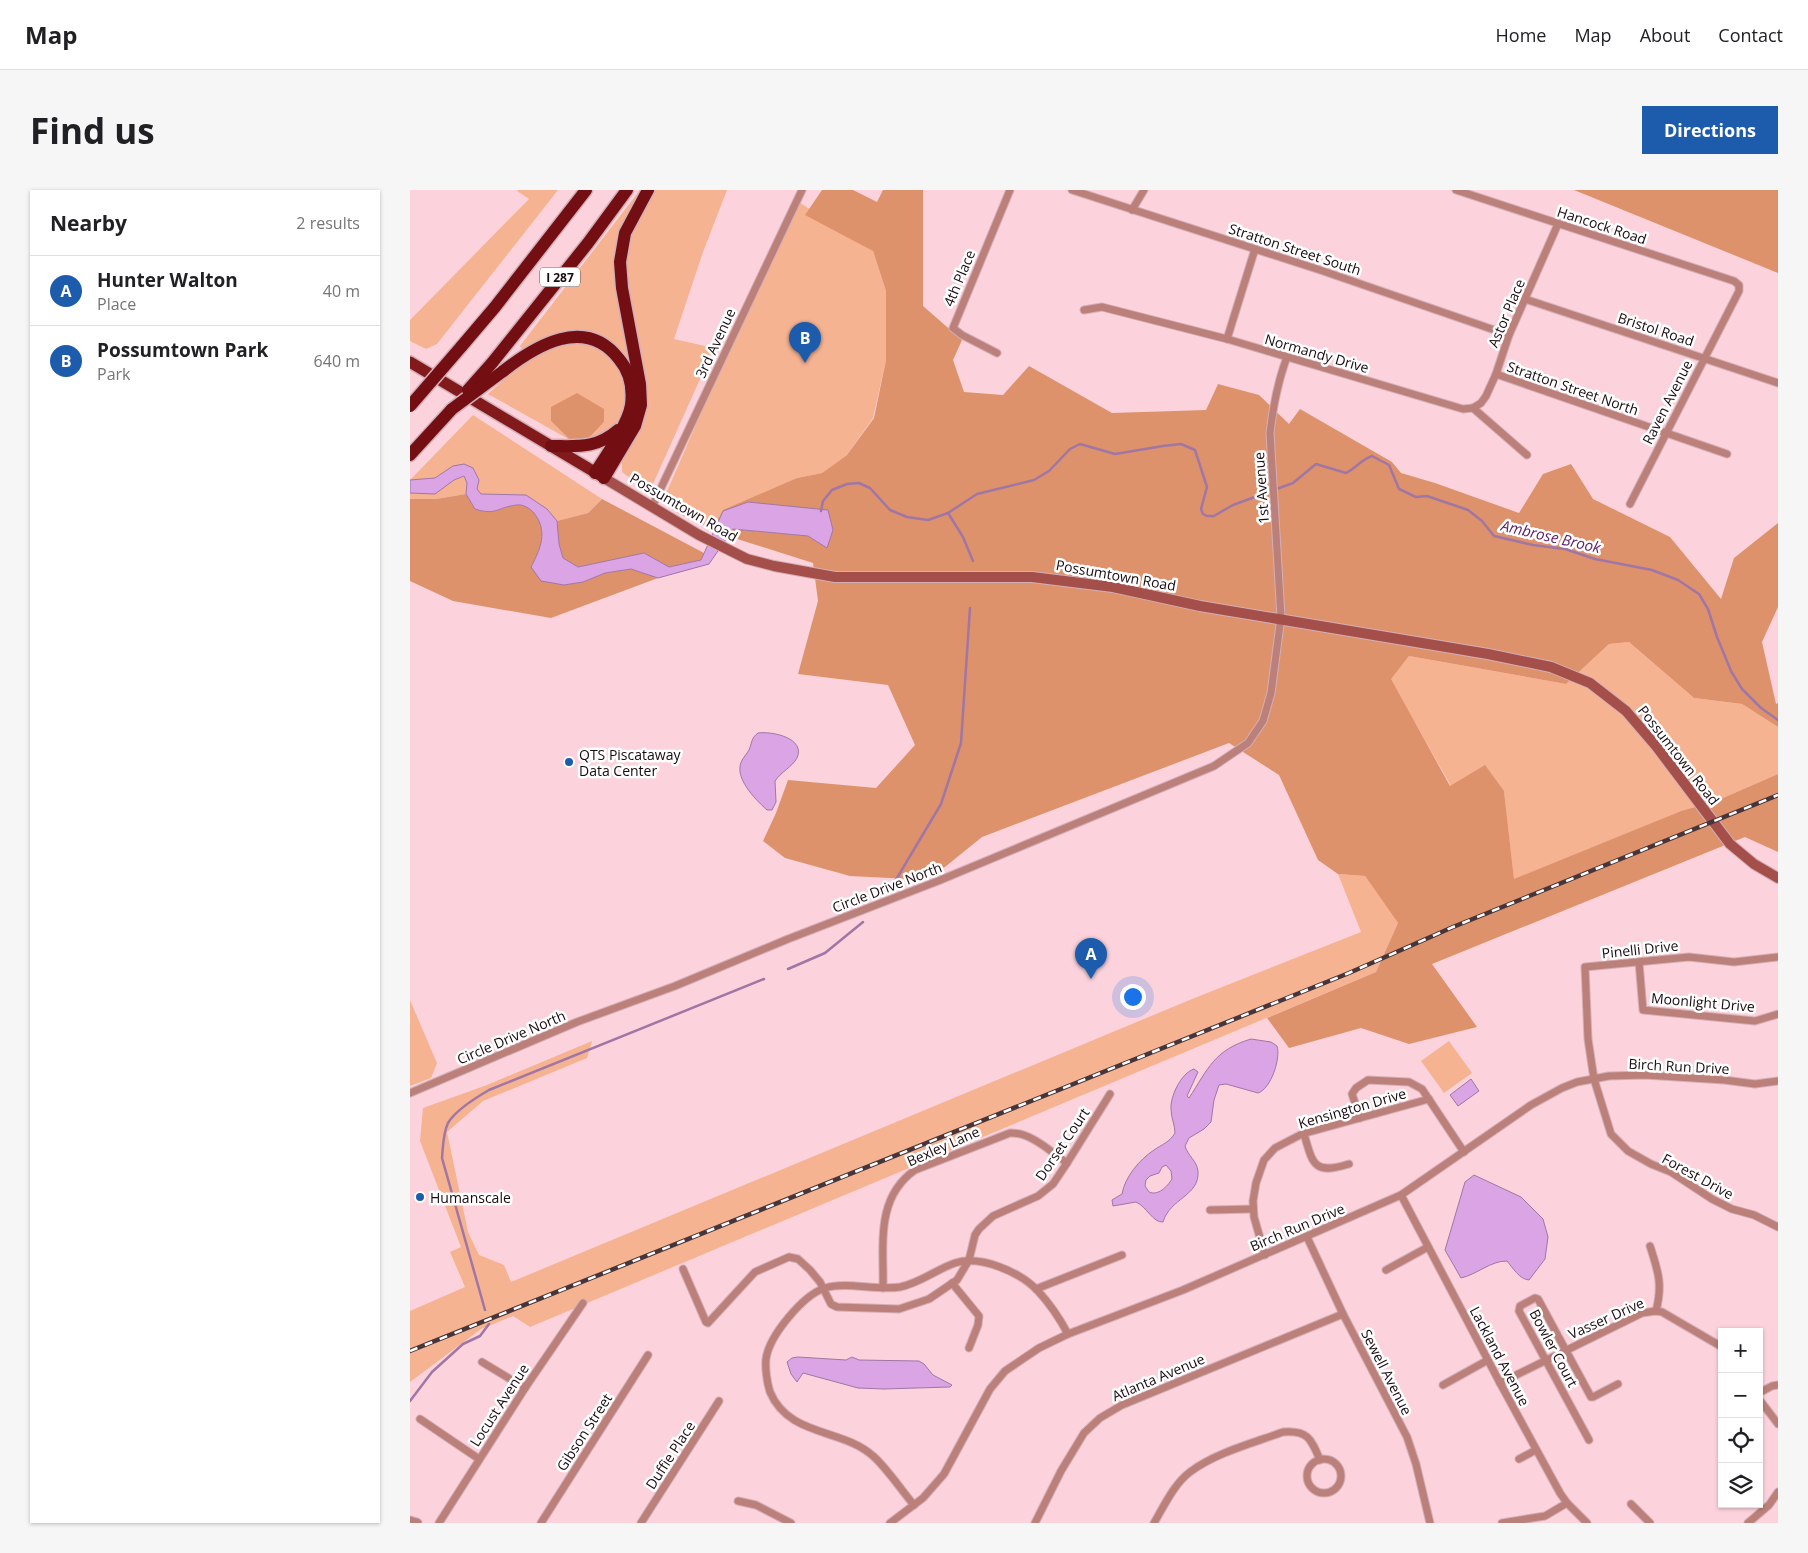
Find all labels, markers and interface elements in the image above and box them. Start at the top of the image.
text: Map [25,18,77,51]
text: Home [1496,23,1546,47]
text: Map [1574,23,1612,47]
text: About [1640,23,1690,47]
text: Contact [1718,23,1783,47]
button: Directions [1642,106,1778,154]
text: Find us [30,107,155,154]
street label: Hancock Road [1555,202,1649,248]
text: Nearby [50,209,127,237]
text: 2 results [296,212,360,234]
street label: Stratton Street South [1227,219,1363,279]
street label: 4th Place [939,247,979,309]
text: Hunter Walton [97,267,238,293]
road number: I 287 [540,267,580,286]
street label: Astor Place [1483,276,1529,350]
text: A [60,280,72,302]
text: 40 m [323,280,360,302]
text: Place [97,293,136,315]
street label: 3rd Avenue [691,305,739,381]
street label: Bristol Road [1616,308,1696,350]
pin: B [789,322,821,363]
street label: Normandy Drive [1263,329,1371,377]
text: Possumtown Park [97,337,268,363]
text: B [61,350,71,372]
text: 640 m [314,350,360,372]
street label: Raven Avenue [1638,356,1696,447]
street label: Stratton Street North [1505,357,1641,419]
text: Park [97,363,130,385]
street label: 1st Avenue [1249,451,1273,525]
street label: Possumtown Road [627,468,741,546]
water label: Ambrose Brook [1498,515,1603,557]
street label: Possumtown Road [1054,555,1178,595]
street label: Possumtown Road [1634,701,1724,809]
place label: QTS Piscataway Data Center [579,745,681,780]
marker: QTS Piscataway Data Center [563,756,575,768]
street label: Circle Drive North [829,857,945,917]
street label: Pinelli Drive [1601,936,1679,962]
pin: A [1075,938,1107,979]
your location [1120,984,1146,1010]
street label: Moonlight Drive [1650,988,1756,1016]
street label: Circle Drive North [454,1006,568,1068]
street label: Birch Run Drive [1628,1054,1730,1078]
street label: Kensington Drive [1296,1083,1408,1132]
street label: Dorset Court [1031,1104,1093,1184]
street label: Bexley Lane [904,1121,983,1171]
street label: Forest Drive [1659,1149,1737,1203]
place label: Humanscale [430,1188,511,1207]
marker: Humanscale [414,1191,426,1203]
street label: Birch Run Drive [1247,1198,1347,1255]
street label: Vasser Drive [1565,1293,1647,1343]
street label: Lackland Avenue [1466,1303,1534,1409]
street label: Bowler Court [1526,1306,1582,1390]
street label: Sewell Avenue [1357,1326,1417,1418]
map controls [1718,1328,1763,1508]
button: + [1718,1328,1763,1373]
street label: Atlanta Avenue [1109,1349,1207,1405]
street label: Locust Avenue [465,1360,533,1450]
button: − [1718,1373,1763,1418]
street label: Gibson Street [552,1390,616,1474]
street label: Duffie Place [641,1417,699,1493]
button: locate [1718,1418,1763,1463]
button: layers [1718,1463,1763,1508]

